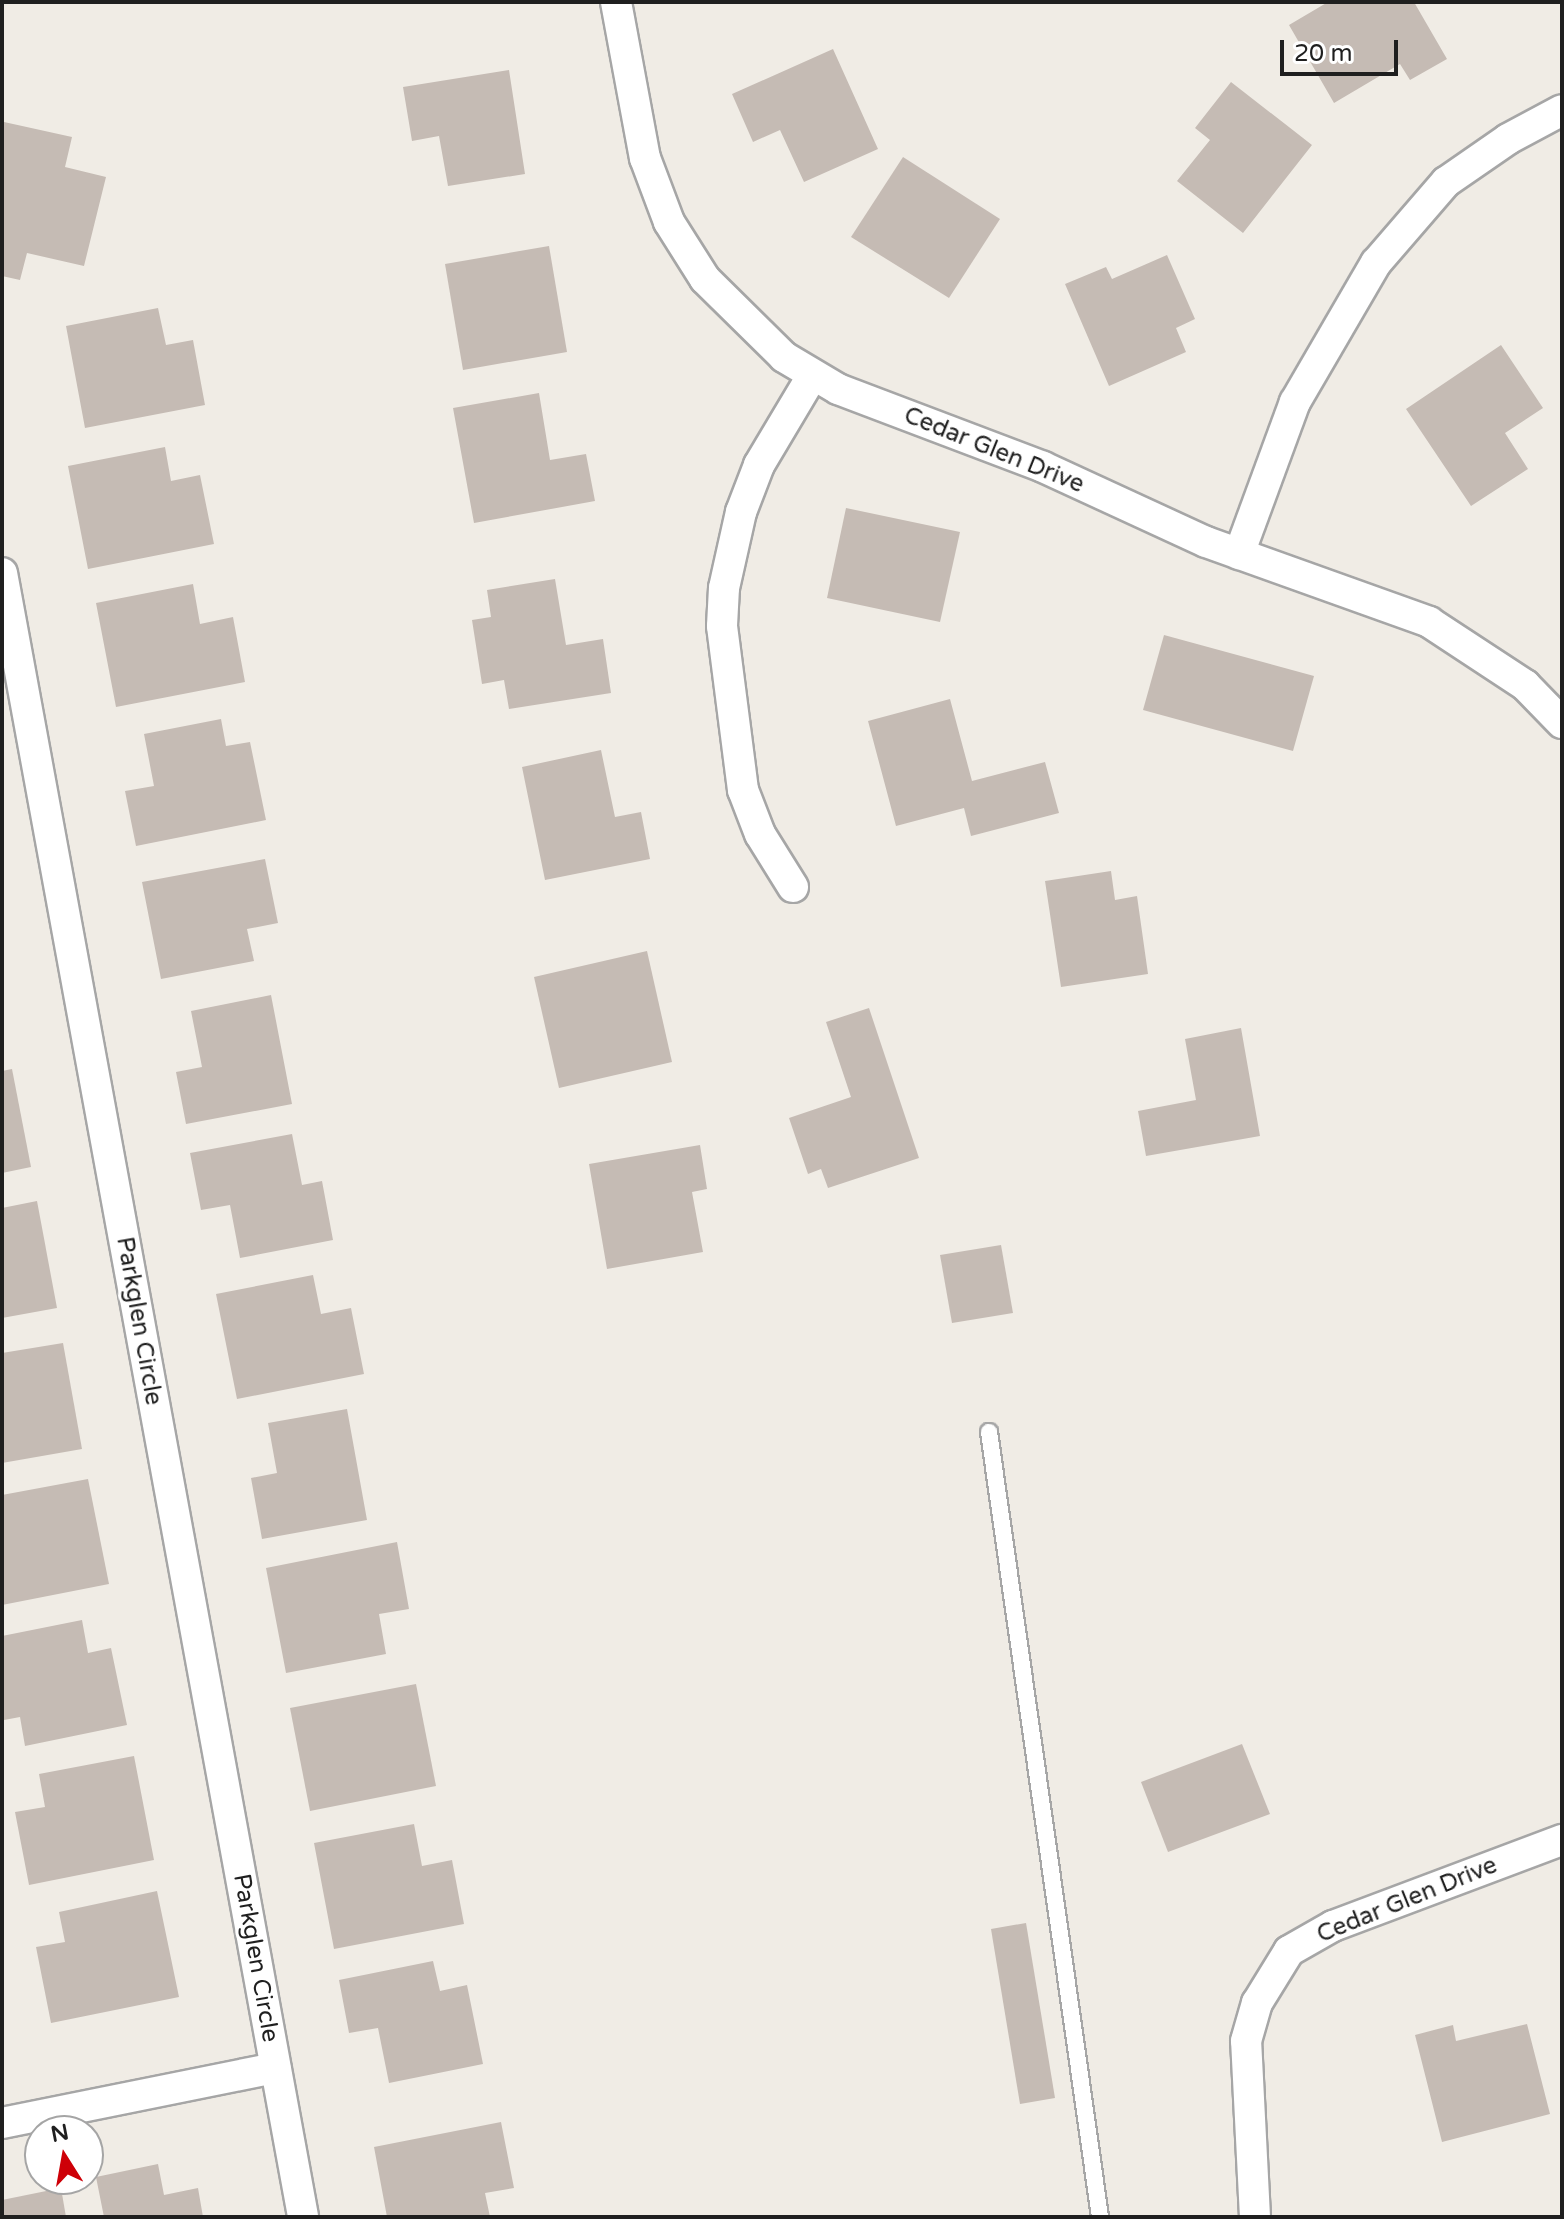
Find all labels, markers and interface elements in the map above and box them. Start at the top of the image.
scale bar [1284,24,1402,74]
text: 20 m [1294,39,1352,68]
street label: Cedar Glen Drive [900,401,1088,499]
street label: Parkglen Circle [110,1235,168,1407]
street label: Cedar Glen Drive [1313,1851,1501,1949]
street label: Parkglen Circle [227,1872,285,2044]
north arrow [24,2115,104,2195]
text: N [49,2119,71,2148]

